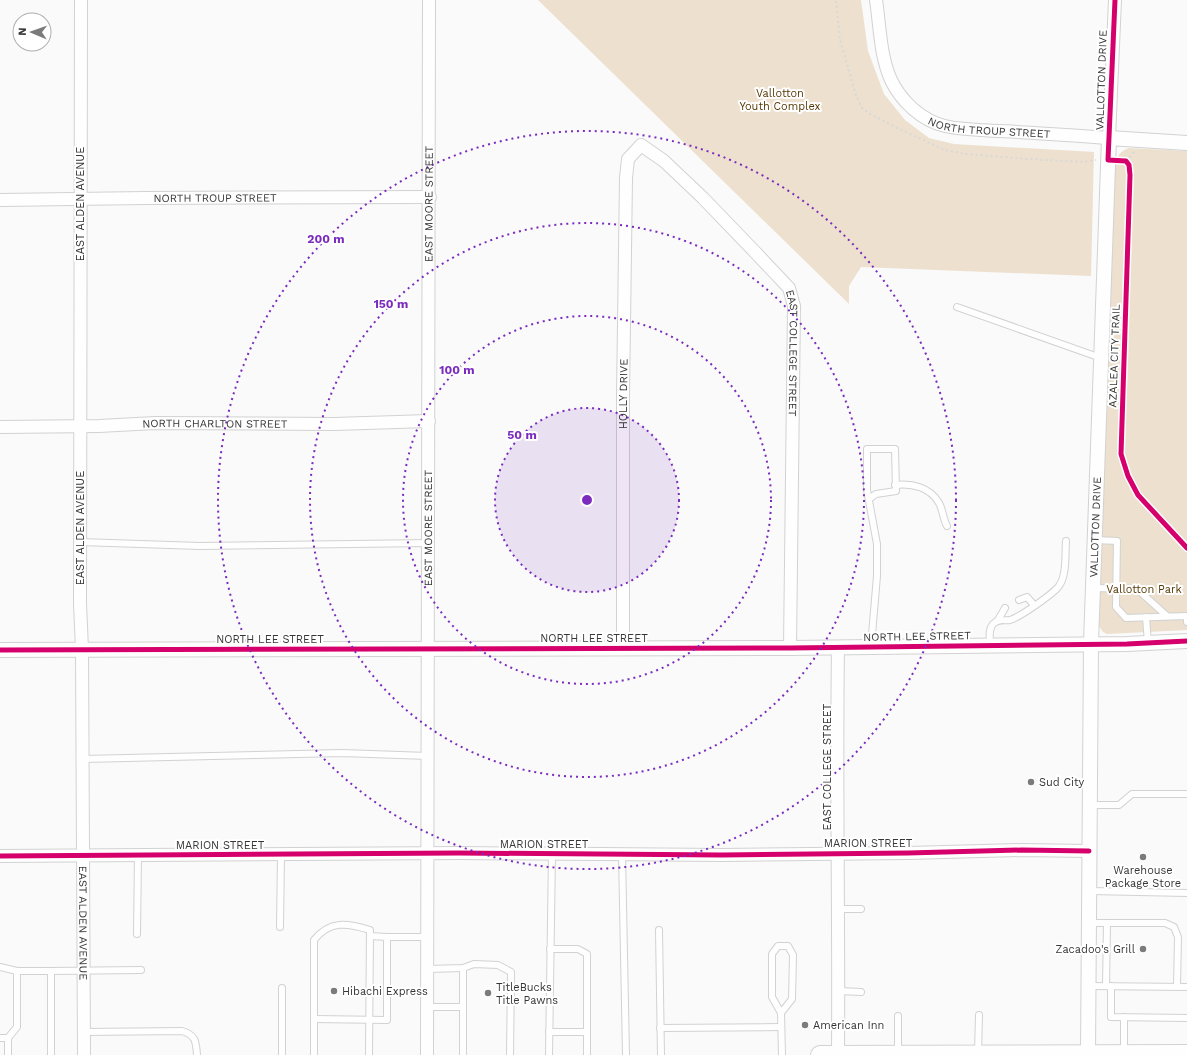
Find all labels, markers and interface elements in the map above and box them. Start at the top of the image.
north arrow [12,12,52,52]
text: N [16,27,29,36]
street label: VALLOTTON DRIVE [1093,30,1110,130]
park label: Vallotton Youth Complex [740,87,821,113]
street label: NORTH TROUP STREET [926,115,1051,141]
street label: EAST MOORE STREET [423,145,436,262]
street label: EAST ALDEN AVENUE [74,147,87,261]
street label: NORTH TROUP STREET [153,192,277,205]
text: 200 m [307,232,345,246]
street label: EAST COLLEGE STREET [783,288,800,417]
text: 150 m [374,297,408,311]
street label: AZALEA CITY TRAIL [1106,304,1123,408]
street label: HOLLY DRIVE [617,359,631,429]
text: 100 m [439,363,475,377]
street label: NORTH CHARLTON STREET [142,417,288,431]
text: 50 m [507,428,537,442]
street label: EAST MOORE STREET [422,469,435,586]
street label: EAST ALDEN AVENUE [74,471,87,585]
street label: VALLOTTON DRIVE [1087,477,1104,578]
centre of rings [580,493,594,507]
park label: Vallotton Park [1106,583,1182,596]
street label: NORTH LEE STREET [863,629,971,644]
street label: NORTH LEE STREET [540,632,648,645]
street label: NORTH LEE STREET [216,633,324,646]
street label: EAST COLLEGE STREET [821,703,834,830]
place label: Sud City [1039,776,1085,789]
marker: Sud City [1026,777,1036,787]
street label: MARION STREET [824,837,913,850]
street label: MARION STREET [500,838,589,851]
street label: MARION STREET [176,839,265,852]
marker: Warehouse Package Store [1138,852,1148,862]
place label: Warehouse Package Store [1105,864,1181,890]
street label: EAST ALDEN AVENUE [76,866,90,980]
place label: Zacadoo's Grill [1055,943,1136,956]
marker: Zacadoo's Grill [1138,944,1148,954]
place label: TitleBucks Title Pawns [496,981,558,1007]
place label: Hibachi Express [342,985,428,998]
marker: Hibachi Express [329,986,339,996]
marker: TitleBucks Title Pawns [483,988,493,998]
place label: American Inn [813,1019,884,1032]
marker: American Inn [800,1020,810,1030]

